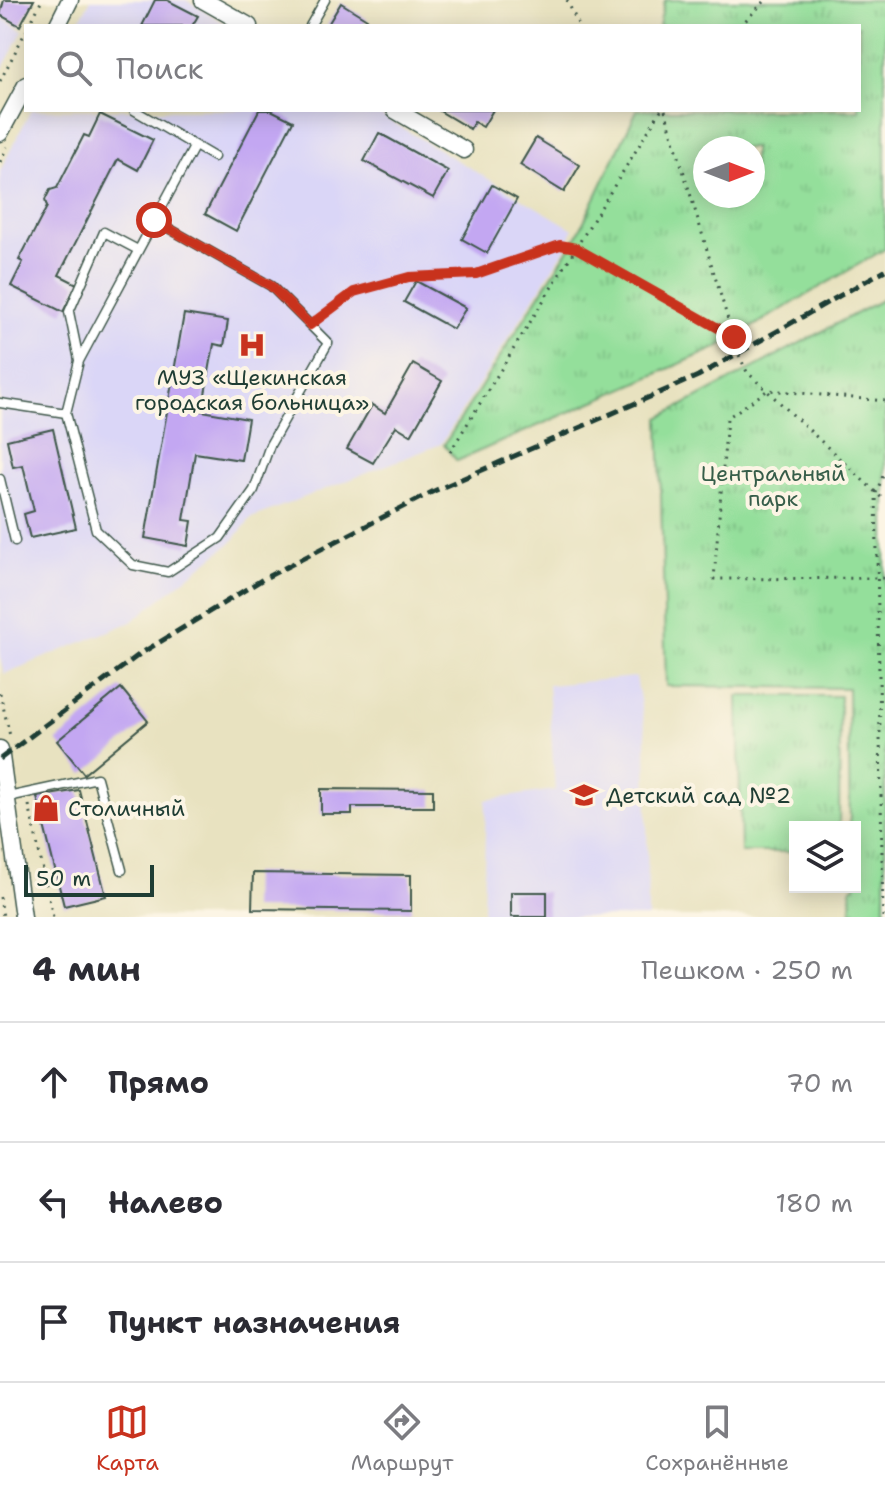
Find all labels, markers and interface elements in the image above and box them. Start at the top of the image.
search box [24,24,861,112]
icon: search [52,46,96,90]
text: Поиск [116,48,204,89]
north arrow [693,136,765,208]
route start [136,202,172,238]
route end [716,319,752,355]
hospital icon: МУЗ «Щекинская городская больница» [237,330,267,360]
place label: МУЗ «Щекинская городская больница» [135,363,369,417]
park label: Центральный парк [701,459,845,513]
school or university icon: Детский сад №2 [569,780,599,810]
place label: Детский сад №2 [606,781,791,810]
shop icon: Столичный [31,793,61,823]
place label: Столичный [68,794,185,823]
map controls [789,821,861,893]
button: layers [789,821,861,893]
scale bar [24,861,154,897]
text: 50 m [36,864,91,893]
text: 4 мин [32,946,141,992]
text: Пешком · 250 m [641,952,853,987]
icon: ahead [32,1060,76,1104]
text: Прямо [108,1062,209,1103]
text: 70 m [786,1065,853,1100]
icon: left [32,1180,76,1224]
text: Налево [108,1182,223,1223]
text: 180 m [775,1185,853,1220]
icon: arrive [32,1300,76,1344]
text: Пункт назначения [108,1302,400,1343]
tab: Карта [96,1400,159,1477]
tab: Маршрут [351,1400,453,1477]
tab: Сохранённые [645,1400,789,1477]

